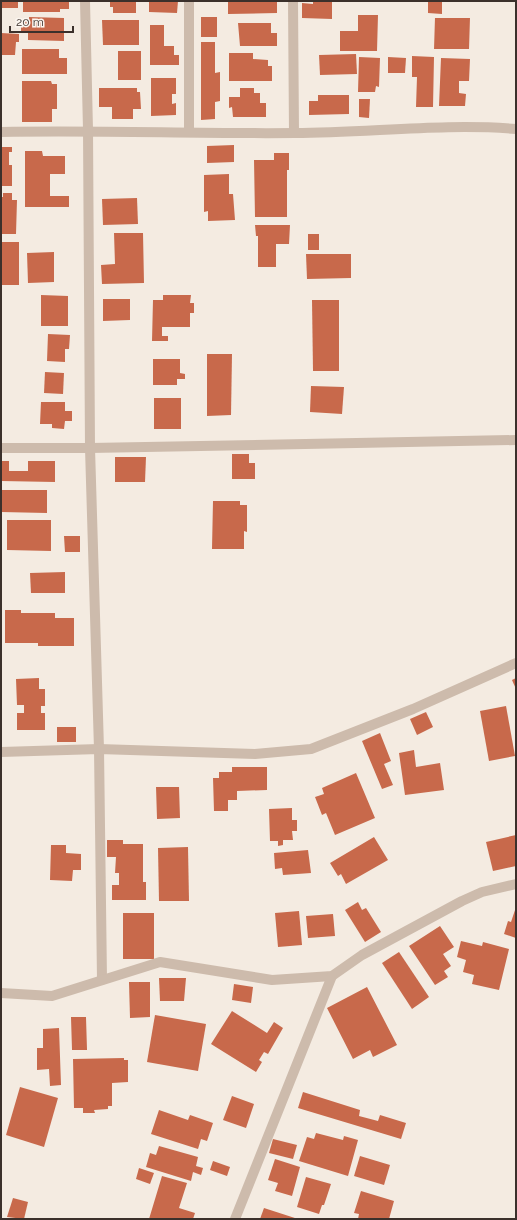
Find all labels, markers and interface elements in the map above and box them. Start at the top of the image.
scale bar [10,8,73,34]
text: 20 m [16,15,44,29]

